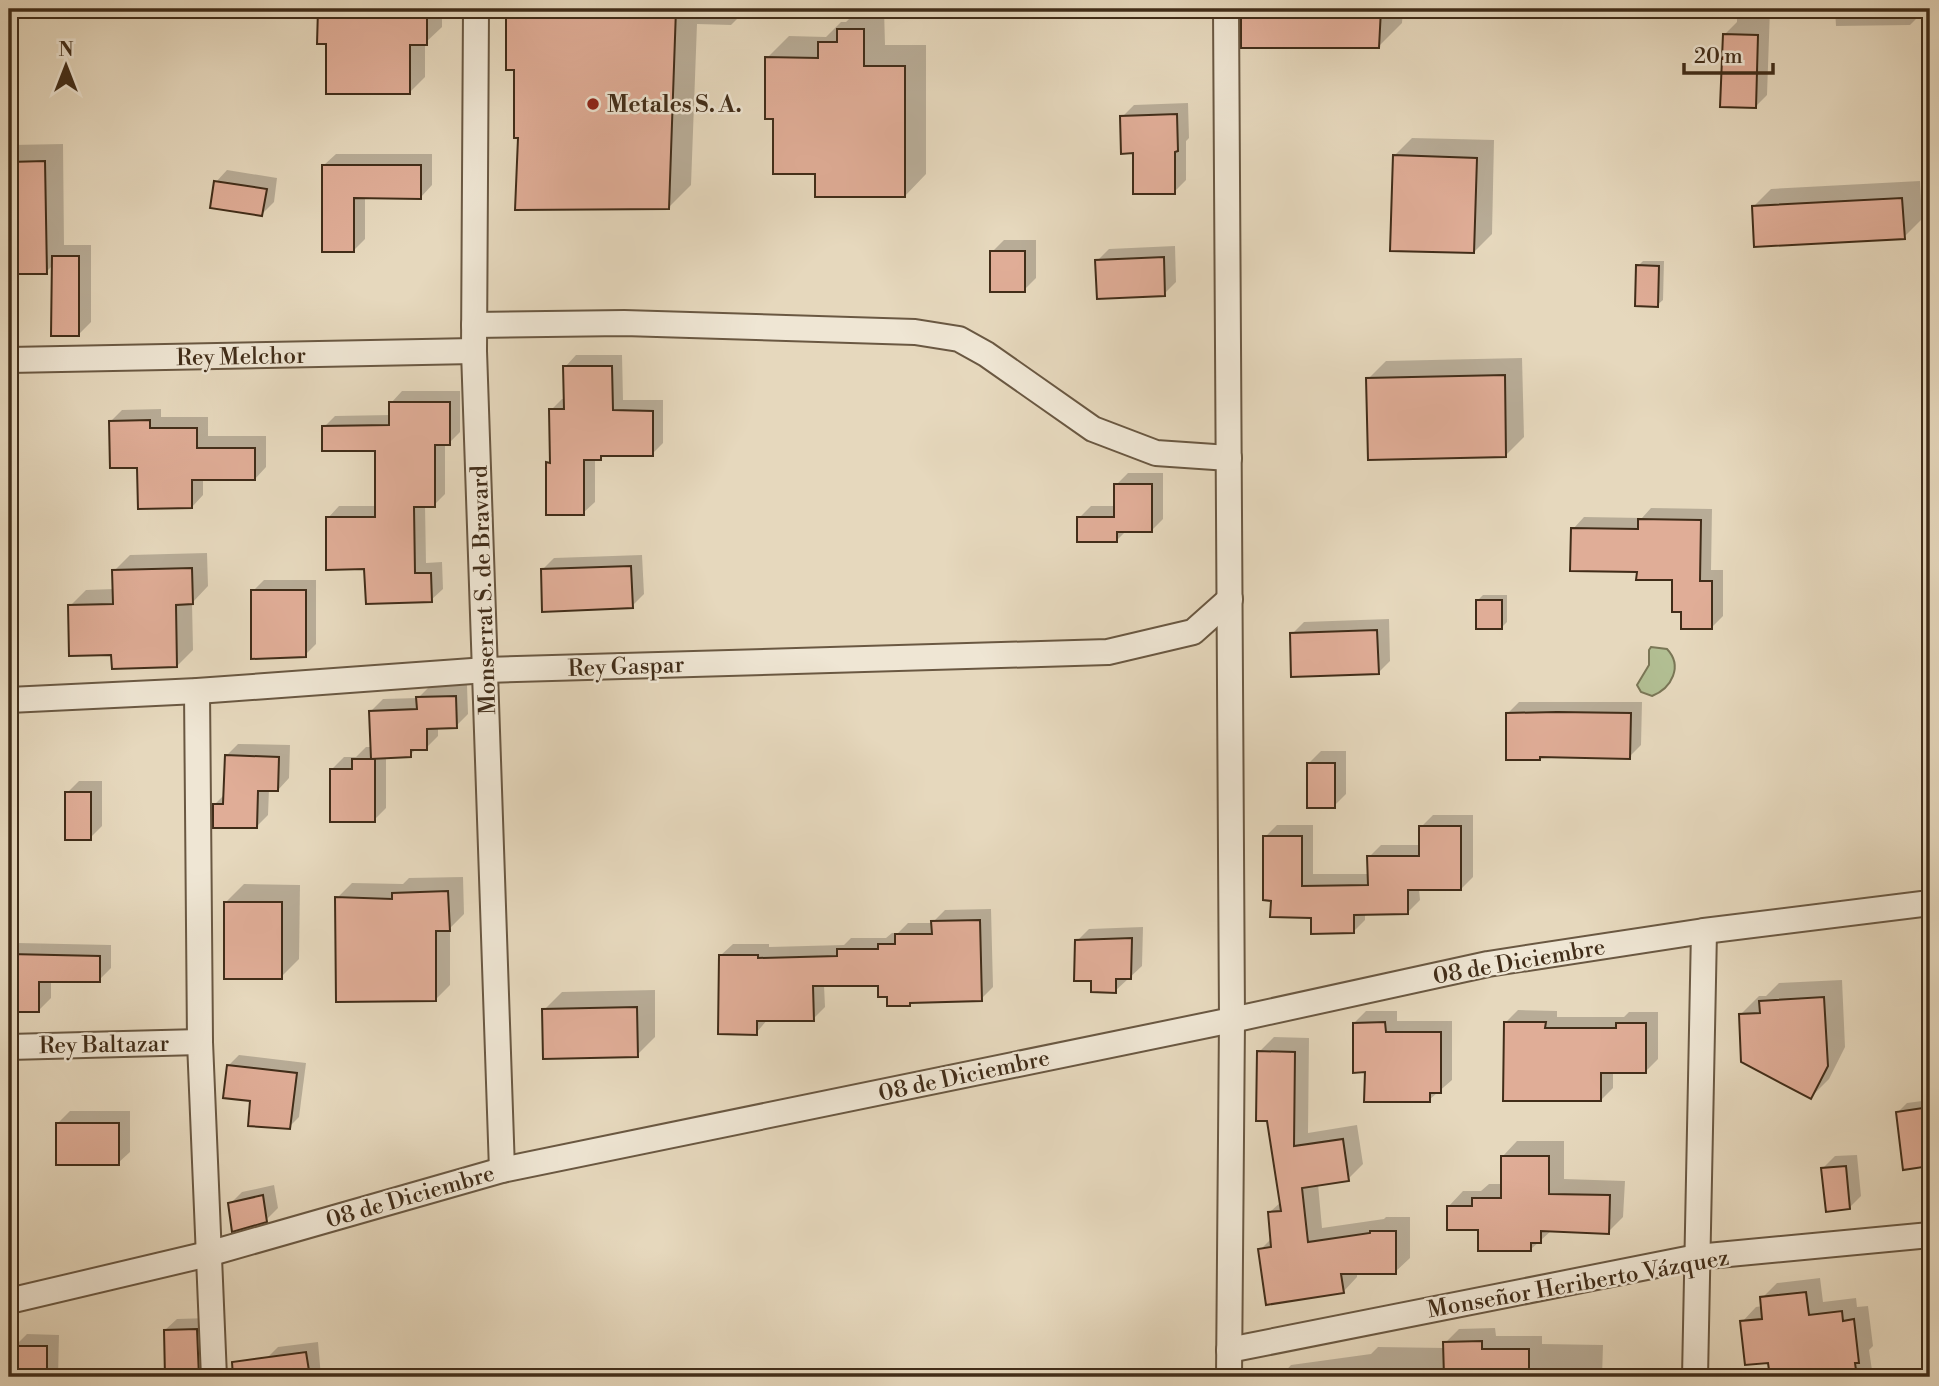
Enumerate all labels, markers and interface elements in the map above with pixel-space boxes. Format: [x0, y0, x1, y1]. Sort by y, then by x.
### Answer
north arrow [32, 32, 102, 102]
scale bar [1684, 32, 1773, 76]
text: N [58, 38, 74, 62]
text: 20 m [1694, 44, 1743, 70]
place label: Metales S. A. [607, 91, 742, 119]
marker: Metales S. A. [585, 96, 601, 112]
street label: Rey Melchor [176, 342, 306, 372]
street label: Monserrat S. de Bravard [466, 465, 502, 715]
street label: Rey Gaspar [567, 651, 685, 683]
street label: 08 de Diciembre [1431, 933, 1607, 991]
street label: Rey Baltazar [39, 1030, 170, 1060]
street label: 08 de Diciembre [876, 1044, 1052, 1108]
street label: 08 de Diciembre [323, 1159, 498, 1234]
street label: Monseñor Heriberto Vázquez [1425, 1244, 1731, 1324]

